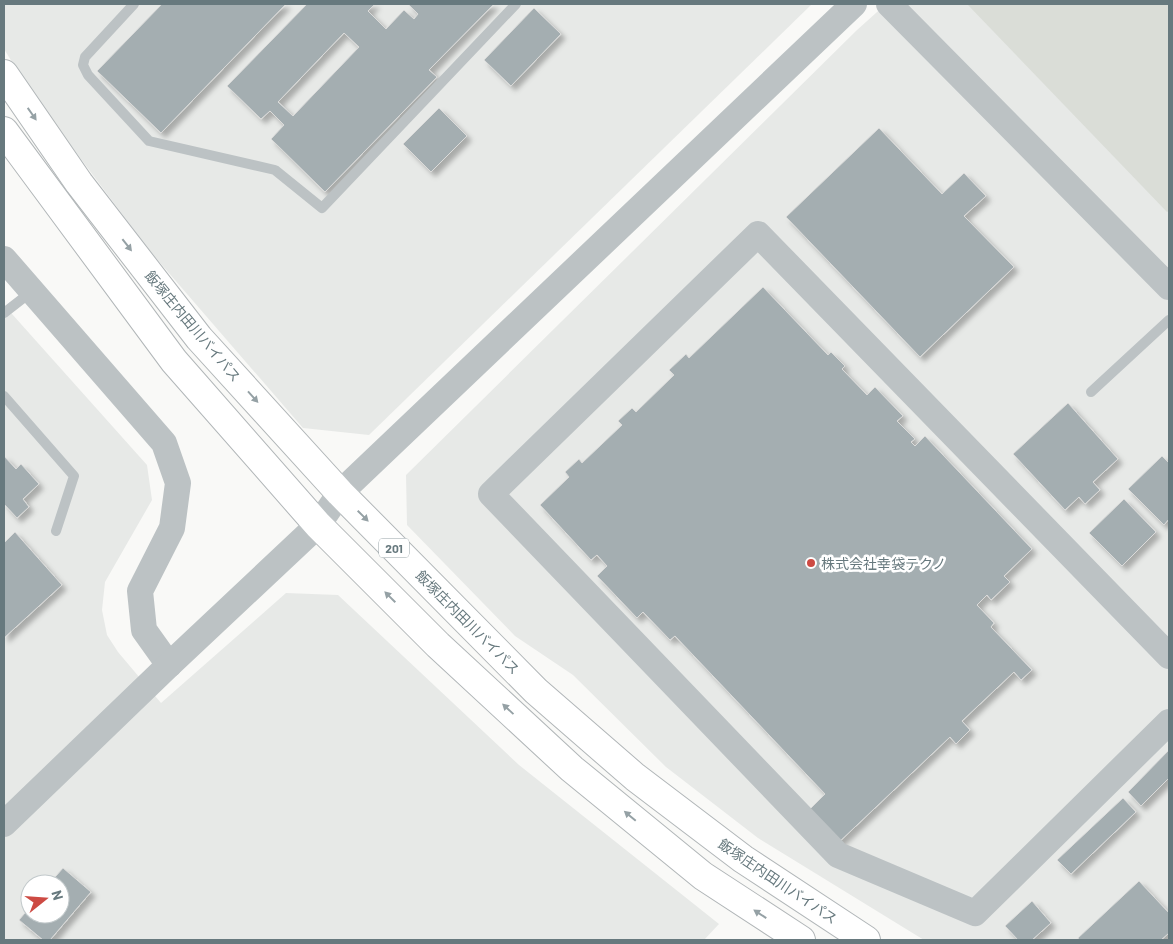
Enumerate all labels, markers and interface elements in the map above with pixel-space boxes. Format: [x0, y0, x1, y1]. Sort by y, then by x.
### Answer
one-way arrow [27, 107, 36, 121]
one-way arrow [122, 238, 133, 251]
street label: 飯塚庄内田川バイパス [142, 267, 244, 385]
one-way arrow [247, 391, 259, 403]
one-way arrow [357, 510, 369, 522]
road number: 201 [379, 538, 409, 558]
place label: 株式会社幸袋テクノ [821, 555, 946, 572]
marker: 株式会社幸袋テクノ [805, 557, 817, 569]
street label: 飯塚庄内田川バイパス [413, 567, 523, 677]
one-way arrow [385, 591, 397, 603]
one-way arrow [502, 703, 514, 715]
one-way arrow [624, 811, 637, 822]
street label: 飯塚庄内田川バイパス [715, 835, 841, 927]
north arrow [20, 874, 70, 924]
text: N [48, 888, 67, 902]
one-way arrow [753, 909, 766, 918]

